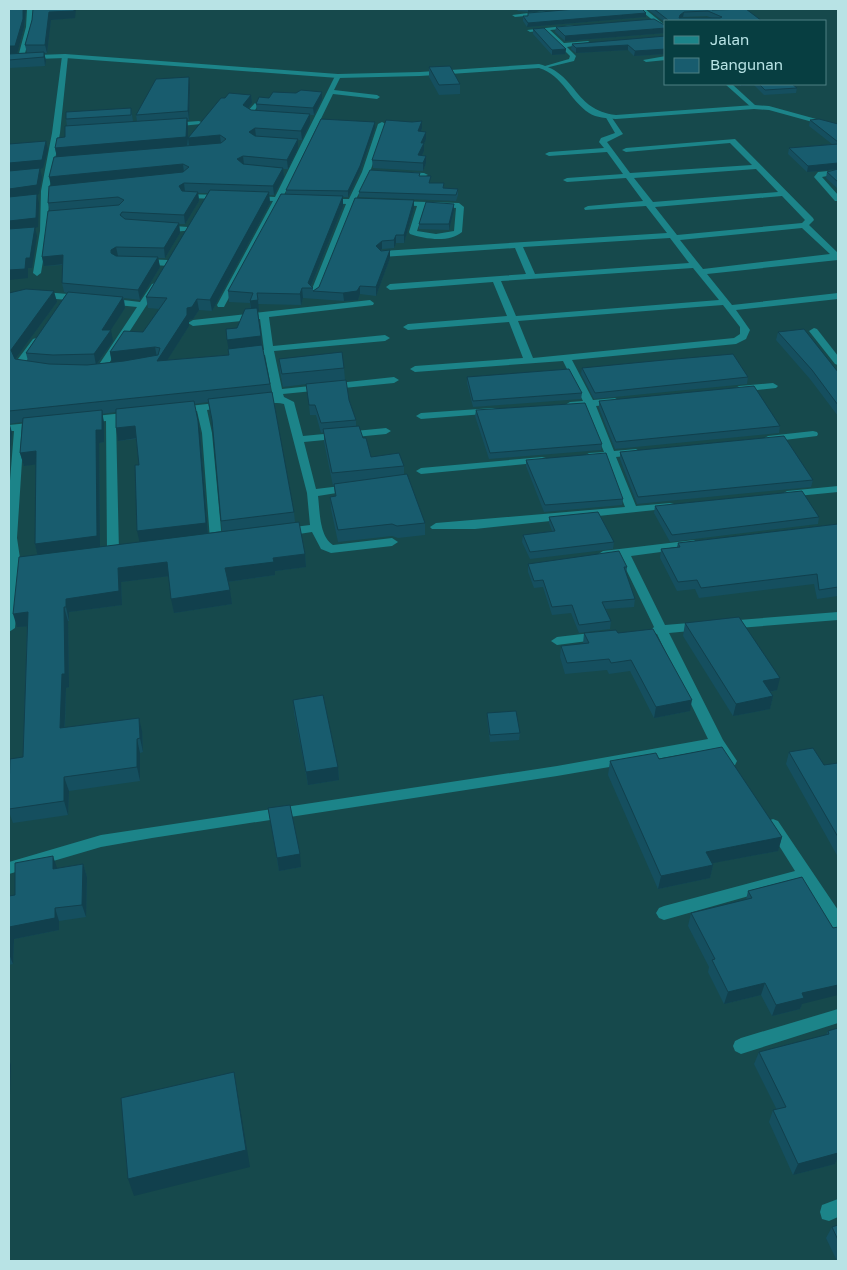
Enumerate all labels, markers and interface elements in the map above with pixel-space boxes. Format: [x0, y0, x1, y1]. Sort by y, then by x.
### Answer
legend [664, 20, 827, 85]
text: Jalan [710, 30, 749, 48]
text: Bangunan [710, 55, 783, 73]

